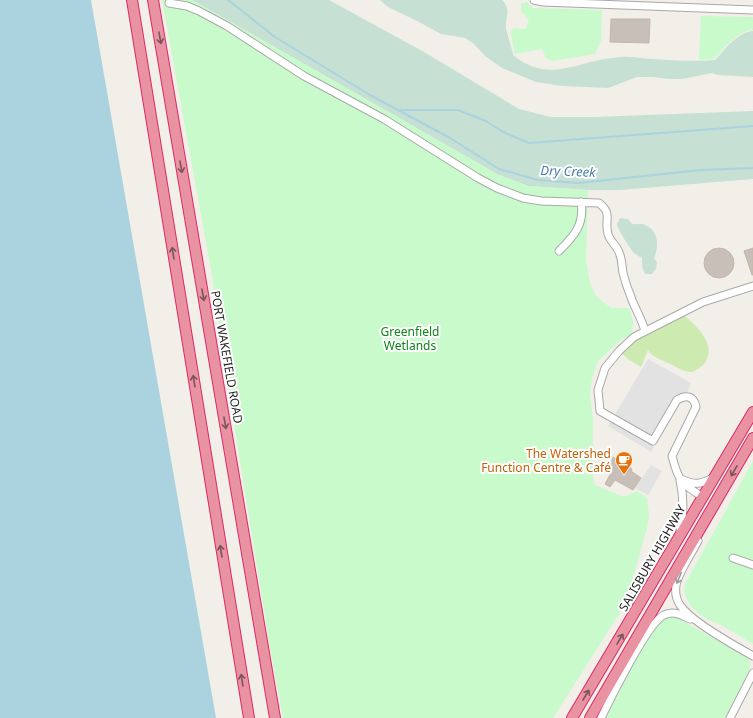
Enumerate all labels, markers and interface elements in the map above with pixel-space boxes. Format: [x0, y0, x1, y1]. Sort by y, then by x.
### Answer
one-way arrow [156, 32, 164, 45]
one-way arrow [178, 160, 186, 173]
water label: Dry Creek [540, 161, 596, 181]
one-way arrow [169, 247, 177, 260]
one-way arrow [199, 288, 207, 301]
street label: PORT WAKEFIELD ROAD [207, 289, 247, 425]
park label: Greenfield Wetlands [381, 323, 439, 354]
one-way arrow [189, 375, 197, 388]
one-way arrow [221, 416, 229, 429]
place label: The Watershed Function Centre & Café [481, 445, 611, 476]
cafe icon: The Watershed Function Centre & Café [614, 450, 634, 475]
one-way arrow [729, 465, 737, 477]
street label: SALISBURY HIGHWAY [615, 502, 690, 614]
one-way arrow [217, 545, 225, 558]
one-way arrow [675, 571, 683, 583]
one-way arrow [616, 633, 624, 645]
one-way arrow [238, 673, 246, 686]
one-way arrow [583, 689, 591, 701]

